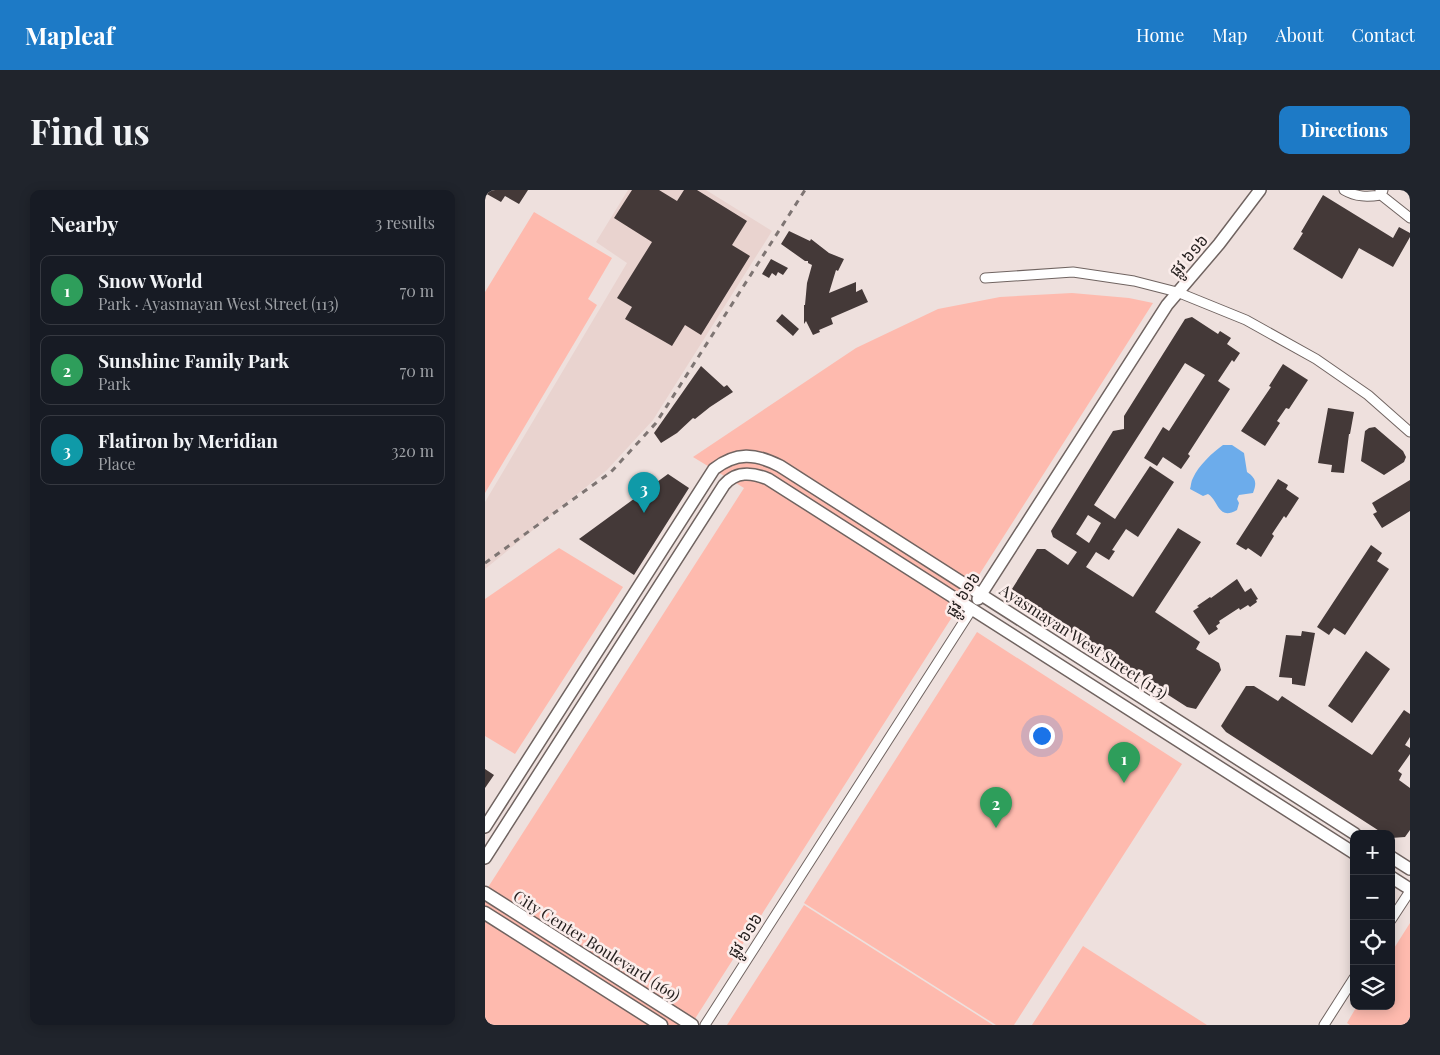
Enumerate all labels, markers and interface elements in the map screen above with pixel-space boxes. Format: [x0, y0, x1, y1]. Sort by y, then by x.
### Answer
text: Mapleaf [25, 19, 114, 51]
text: Home [1136, 23, 1184, 47]
text: Map [1212, 23, 1247, 47]
text: About [1275, 23, 1324, 47]
text: Contact [1352, 23, 1415, 47]
button: Directions [1279, 106, 1410, 154]
text: Find us [30, 107, 150, 154]
text: Nearby [50, 209, 119, 237]
text: 3 results [375, 212, 435, 233]
street label: ផ្លូវ ៦១៦ [1164, 229, 1216, 284]
text: Snow World [98, 267, 203, 293]
text: 1 [64, 280, 70, 301]
text: 70 m [400, 280, 434, 301]
text: Park · Ayasmayan West Street (113) [98, 293, 339, 314]
text: Sunshine Family Park [98, 347, 289, 373]
text: 2 [63, 360, 71, 381]
text: 70 m [400, 360, 434, 381]
text: Park [98, 373, 131, 394]
text: Flatiron by Meridian [98, 427, 278, 453]
text: 3 [63, 440, 71, 461]
text: 320 m [391, 440, 434, 461]
text: Place [98, 453, 136, 474]
pin: 3 [628, 472, 660, 513]
street label: ផ្លូវ ៦១៦ [940, 567, 988, 623]
street label: Ayasmayan West Street (113) [995, 578, 1172, 703]
your location [1029, 723, 1055, 749]
pin: 1 [1108, 742, 1140, 783]
pin: 2 [980, 787, 1012, 828]
map controls [1350, 830, 1395, 1010]
button: + [1350, 830, 1395, 875]
button: − [1350, 875, 1395, 920]
street label: City Center Boulevard (169) [510, 885, 684, 1005]
street label: ផ្លូវ ៦១៦ [722, 908, 770, 964]
button: locate [1350, 920, 1395, 965]
button: layers [1350, 965, 1395, 1010]

